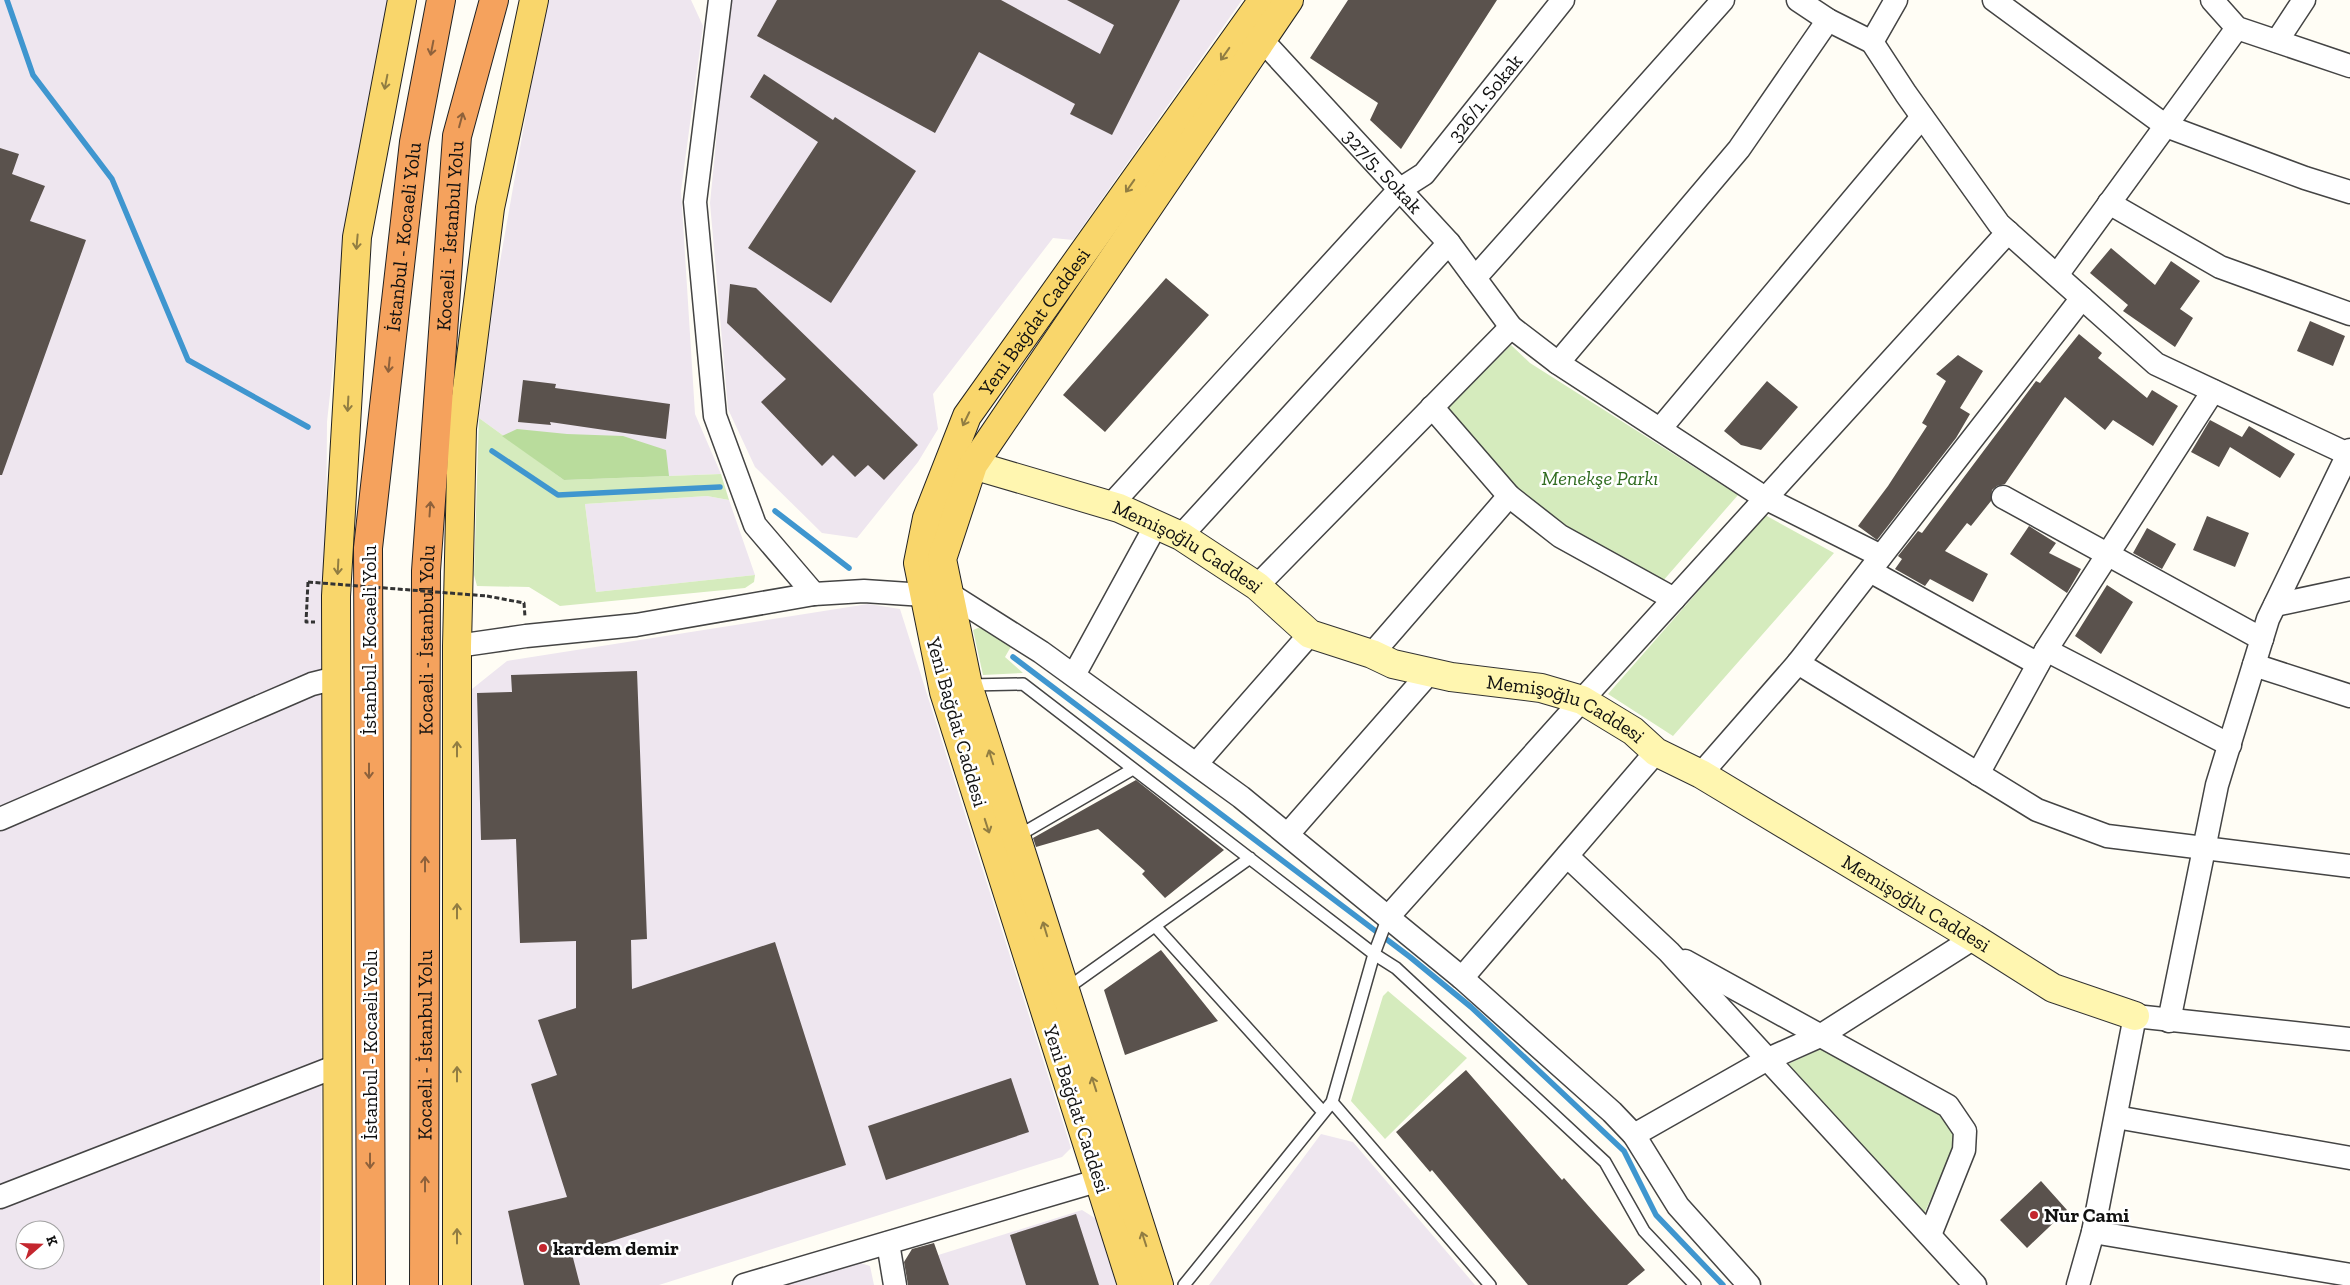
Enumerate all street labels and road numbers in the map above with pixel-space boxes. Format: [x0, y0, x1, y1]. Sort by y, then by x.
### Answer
street label: 326/1. Sokak [1443, 49, 1527, 146]
street label: 327/5. Sokak [1338, 124, 1428, 219]
street label: Kocaeli - İstanbul Yolu [431, 140, 469, 332]
street label: İstanbul - Kocaeli Yolu [381, 141, 426, 333]
street label: Yeni Bağdat Caddesi [973, 243, 1095, 401]
street label: Memişoğlu Caddesi [1109, 495, 1269, 598]
street label: Kocaeli - İstanbul Yolu [414, 544, 440, 735]
street label: İstanbul - Kocaeli Yolu [357, 545, 381, 735]
street label: Yeni Bağdat Caddesi [921, 633, 993, 810]
street label: Memişoğlu Caddesi [1485, 669, 1650, 748]
street label: Memişoğlu Caddesi [1838, 850, 1995, 958]
street label: İstanbul - Kocaeli Yolu [358, 950, 382, 1140]
street label: Kocaeli - İstanbul Yolu [412, 950, 437, 1140]
street label: Yeni Bağdat Caddesi [1038, 1021, 1116, 1196]

